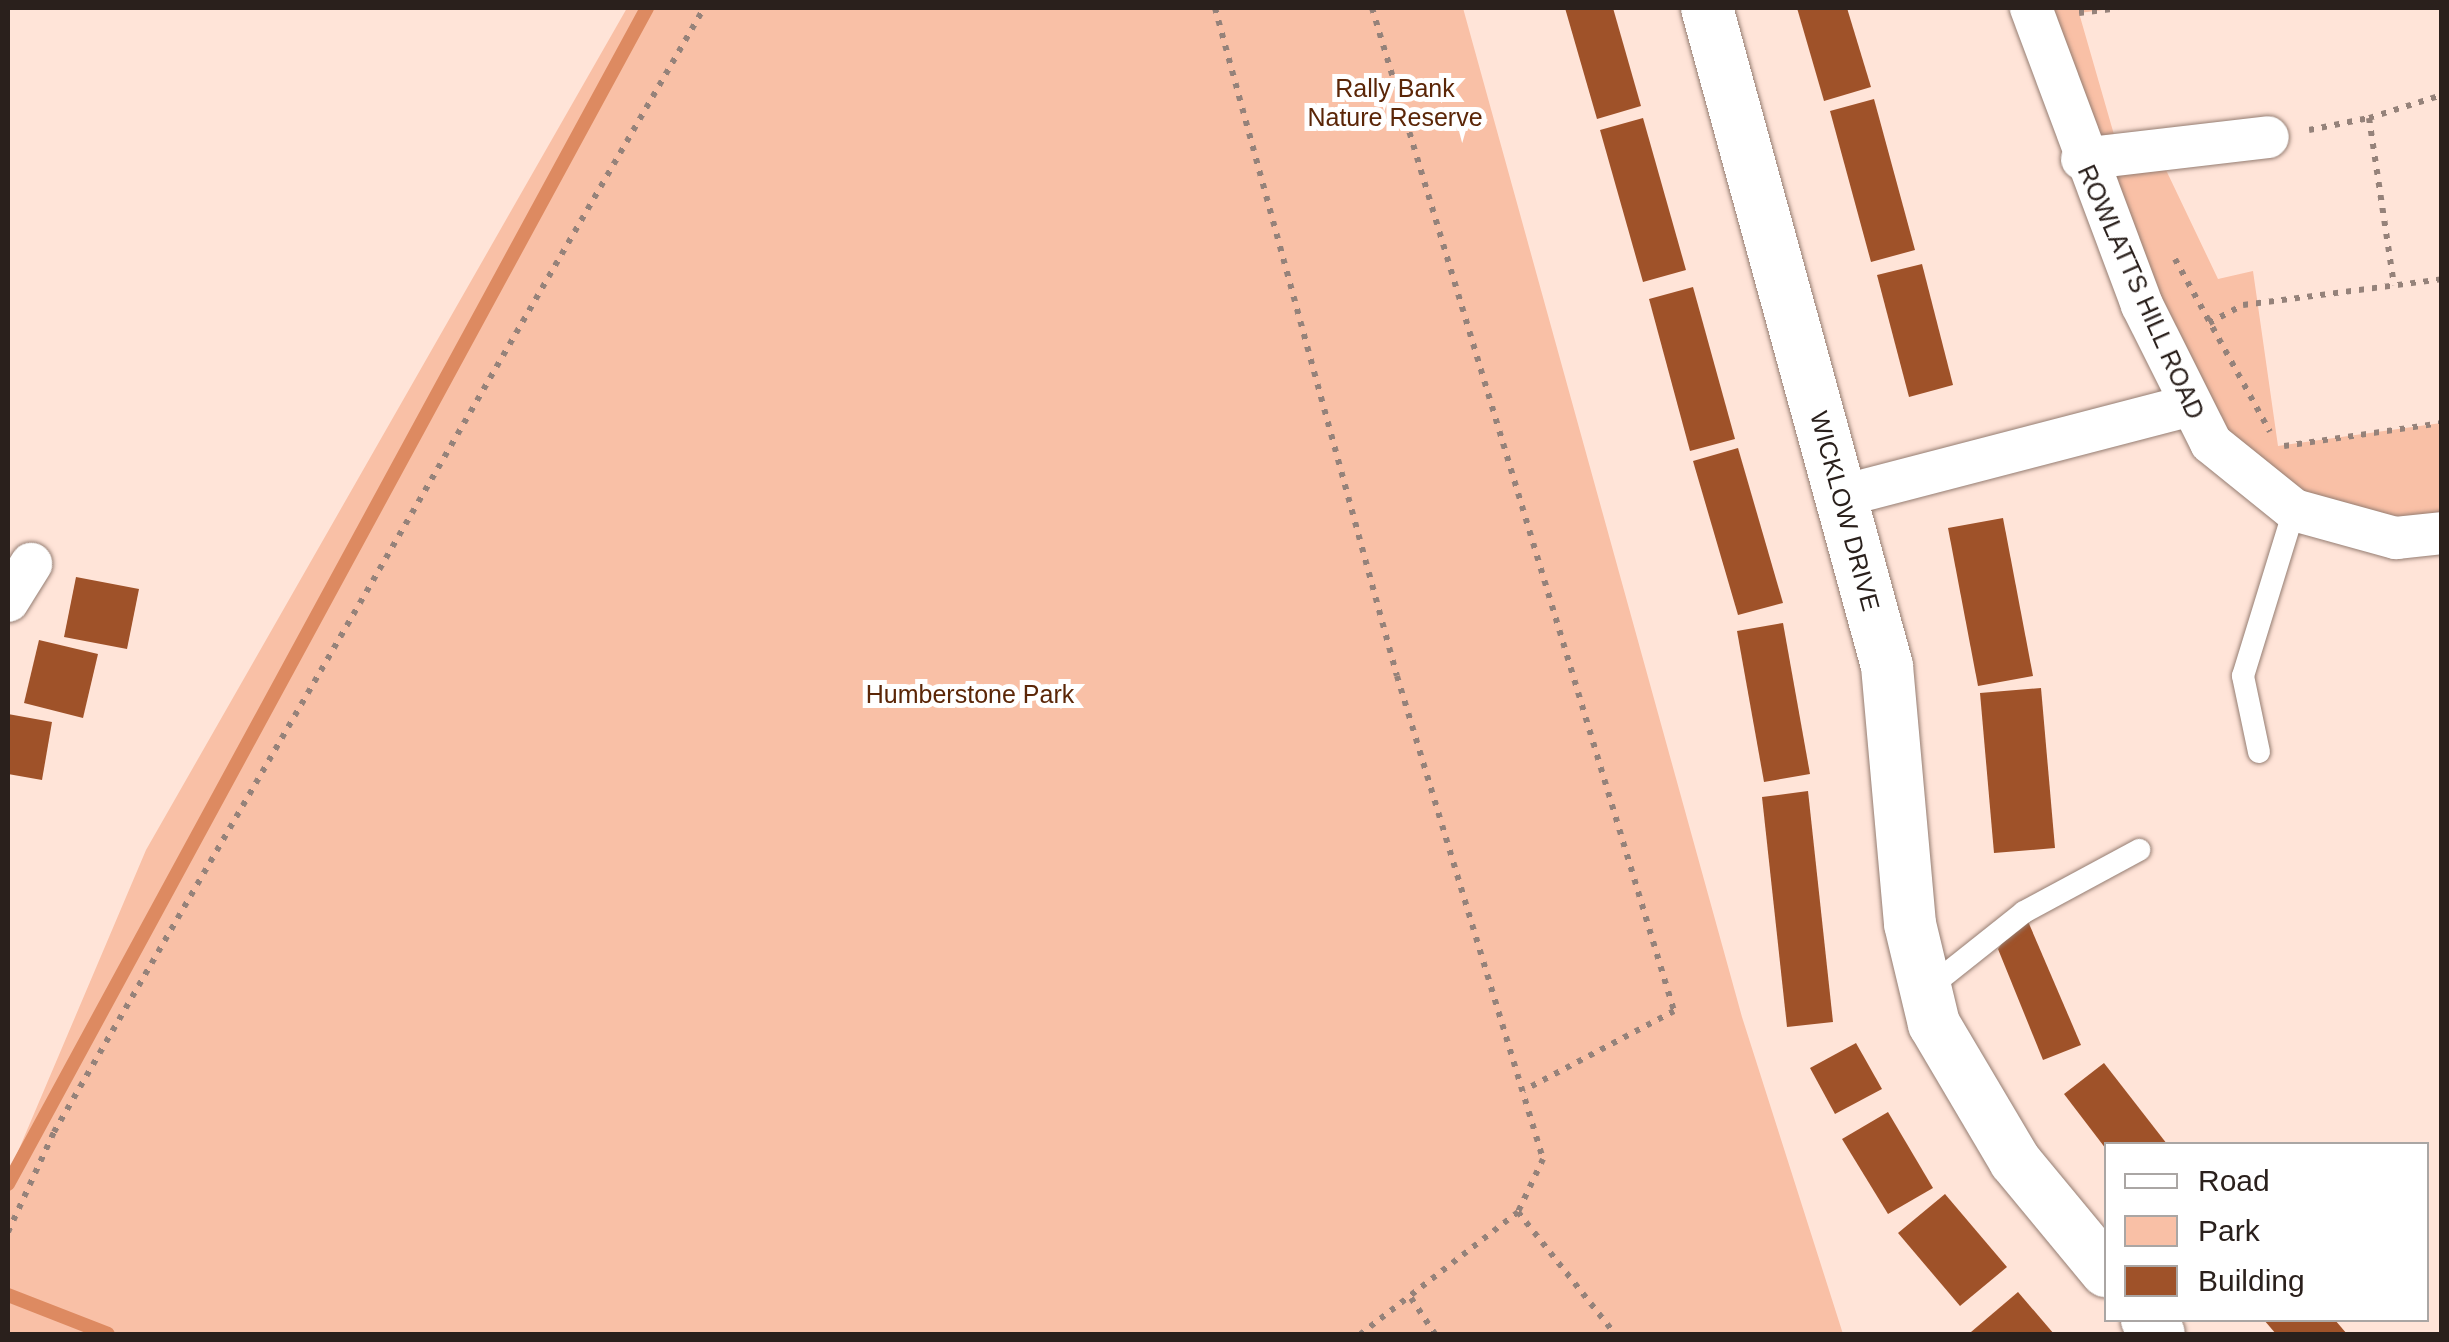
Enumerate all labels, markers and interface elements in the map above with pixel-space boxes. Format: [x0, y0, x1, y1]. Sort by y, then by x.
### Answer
park label: Rally Bank Nature Reserve [1307, 74, 1483, 133]
street label: ROWLATTS HILL ROAD [2071, 160, 2211, 424]
street label: WICKLOW DRIVE [1804, 408, 1886, 614]
park label: Humberstone Park [866, 679, 1074, 709]
legend [2104, 1142, 2429, 1322]
text: Road [2198, 1164, 2270, 1197]
text: Park [2198, 1214, 2260, 1247]
text: Building [2198, 1264, 2305, 1297]

